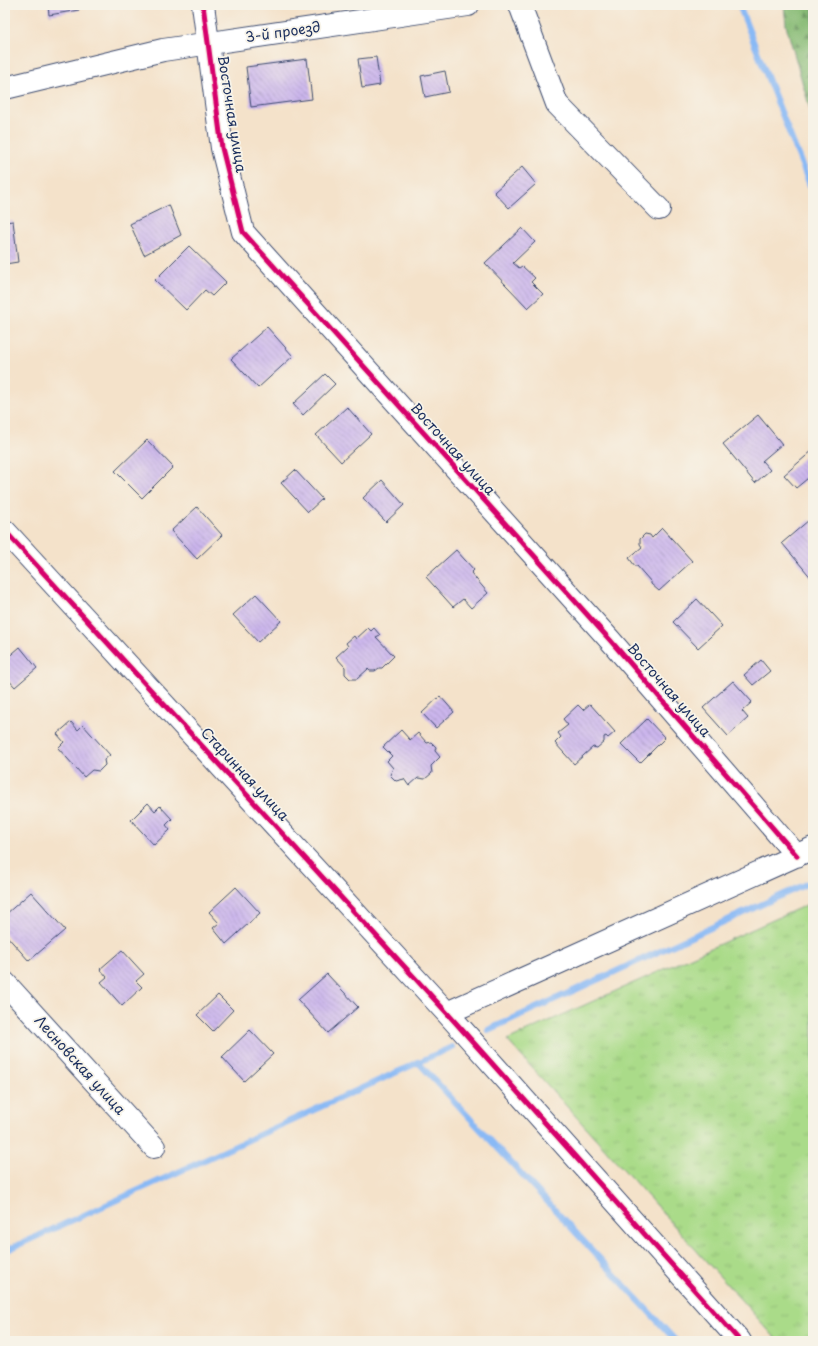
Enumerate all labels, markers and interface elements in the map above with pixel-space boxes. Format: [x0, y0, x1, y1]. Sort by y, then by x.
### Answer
street label: 3-й проезд [244, 16, 322, 47]
street label: Восточная улица [213, 54, 252, 174]
street label: Восточная улица [406, 398, 501, 500]
street label: Восточная улица [623, 638, 716, 741]
street label: Старинная улица [196, 722, 294, 825]
street label: Лесновская улица [30, 1010, 131, 1119]

